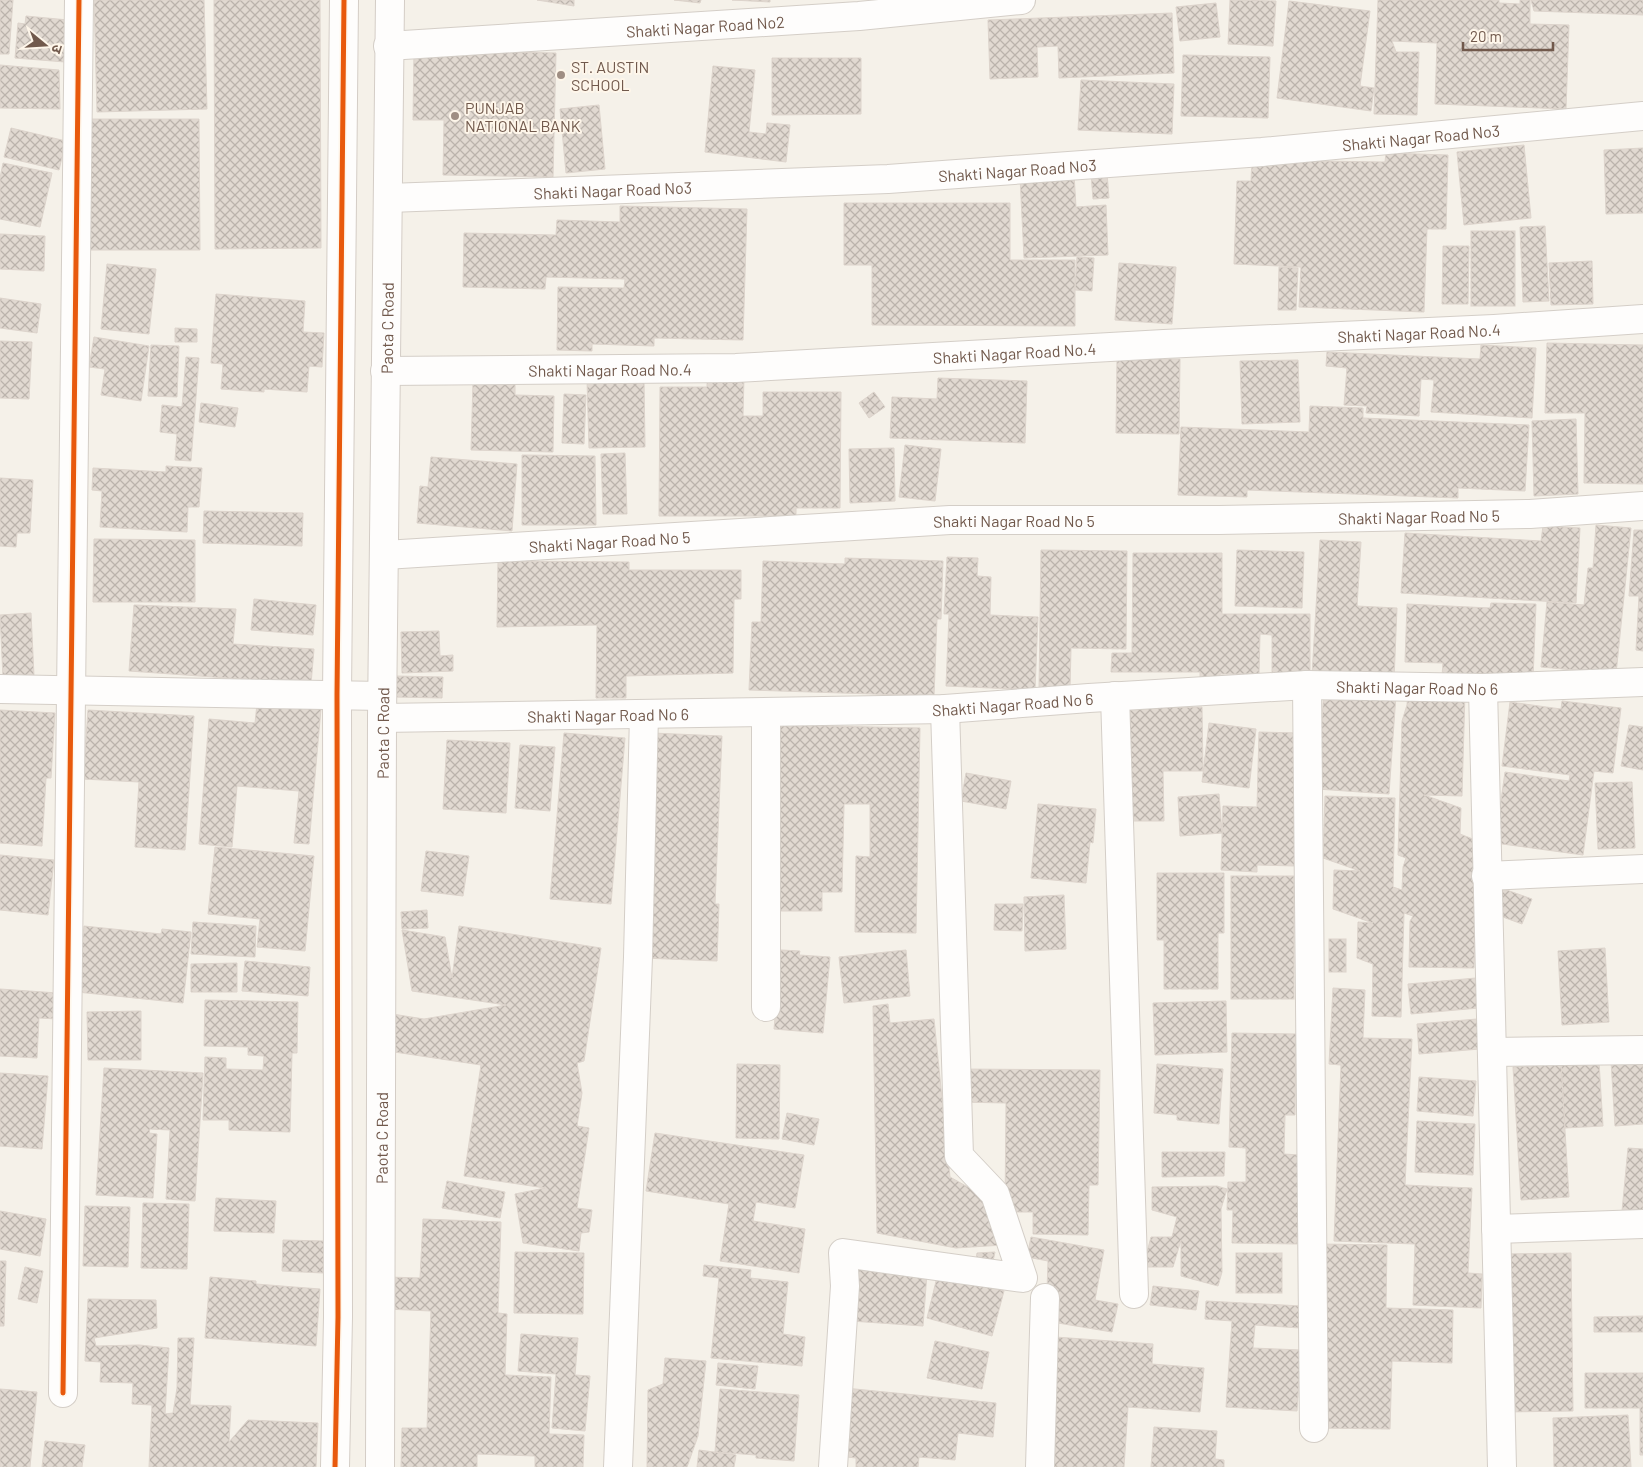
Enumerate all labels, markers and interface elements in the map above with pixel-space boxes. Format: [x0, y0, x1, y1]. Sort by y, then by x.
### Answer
street label: Shakti Nagar Road No2 [625, 11, 785, 40]
north arrow [20, 20, 70, 70]
scale bar [1463, 20, 1553, 52]
text: 20 m [1470, 27, 1502, 45]
text: उ [48, 43, 67, 56]
place label: ST. AUSTIN SCHOOL [571, 57, 649, 94]
marker: ST. AUSTIN SCHOOL [555, 69, 567, 81]
place label: PUNJAB NATIONAL BANK [465, 98, 581, 135]
marker: PUNJAB NATIONAL BANK [449, 110, 461, 122]
street label: Shakti Nagar Road No3 [1341, 120, 1501, 154]
street label: Shakti Nagar Road No3 [938, 154, 1097, 185]
street label: Shakti Nagar Road No3 [533, 177, 692, 202]
street label: Paota C Road [376, 282, 396, 374]
street label: Shakti Nagar Road No.4 [1337, 319, 1501, 346]
street label: Shakti Nagar Road No.4 [932, 338, 1097, 366]
street label: Shakti Nagar Road No.4 [528, 359, 692, 379]
street label: Shakti Nagar Road No 5 [1338, 505, 1500, 527]
street label: Shakti Nagar Road No 5 [932, 510, 1095, 531]
street label: Shakti Nagar Road No 5 [528, 527, 691, 556]
street label: Shakti Nagar Road No 6 [1336, 676, 1498, 698]
street label: Paota C Road [372, 687, 392, 779]
street label: Shakti Nagar Road No 6 [932, 688, 1094, 719]
street label: Shakti Nagar Road No 6 [527, 704, 689, 725]
street label: Paota C Road [371, 1092, 391, 1184]

